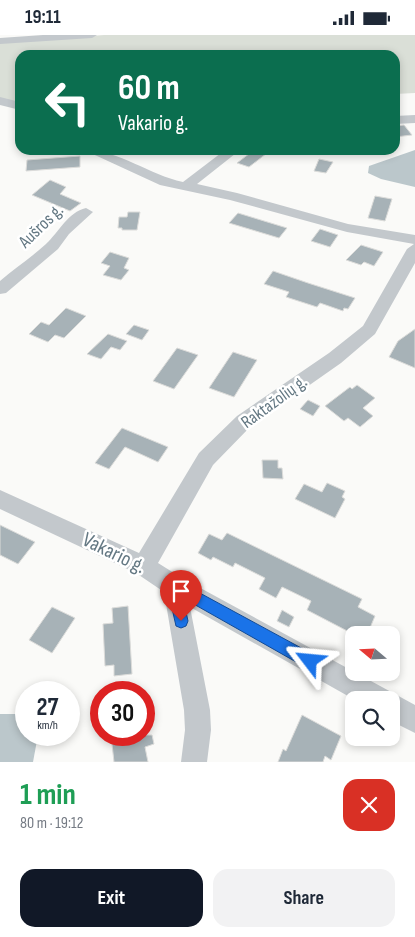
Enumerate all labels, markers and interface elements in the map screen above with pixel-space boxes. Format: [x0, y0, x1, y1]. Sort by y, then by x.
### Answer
text: 19:11 [25, 6, 61, 29]
text: 60 m [118, 67, 180, 110]
icon: left [35, 70, 100, 135]
text: Vakario g. [118, 110, 189, 137]
street label: Aušros g. [14, 200, 68, 253]
street label: Raktažolių g. [237, 371, 311, 433]
street label: Vakario g. [78, 527, 150, 579]
pin [160, 570, 202, 621]
icon: arrive [167, 577, 195, 605]
north arrow [345, 626, 400, 681]
map controls [345, 626, 400, 746]
position arrow [283, 634, 335, 686]
speed limit sign: 30 [90, 681, 155, 746]
button: search [345, 691, 400, 746]
text: 27 [37, 692, 58, 723]
text: km/h [37, 718, 58, 733]
text: 1 min [20, 777, 76, 813]
button: close [343, 779, 395, 831]
text: 80 m · 19:12 [20, 814, 83, 833]
button: Exit [20, 869, 203, 927]
button: Share [213, 869, 395, 927]

